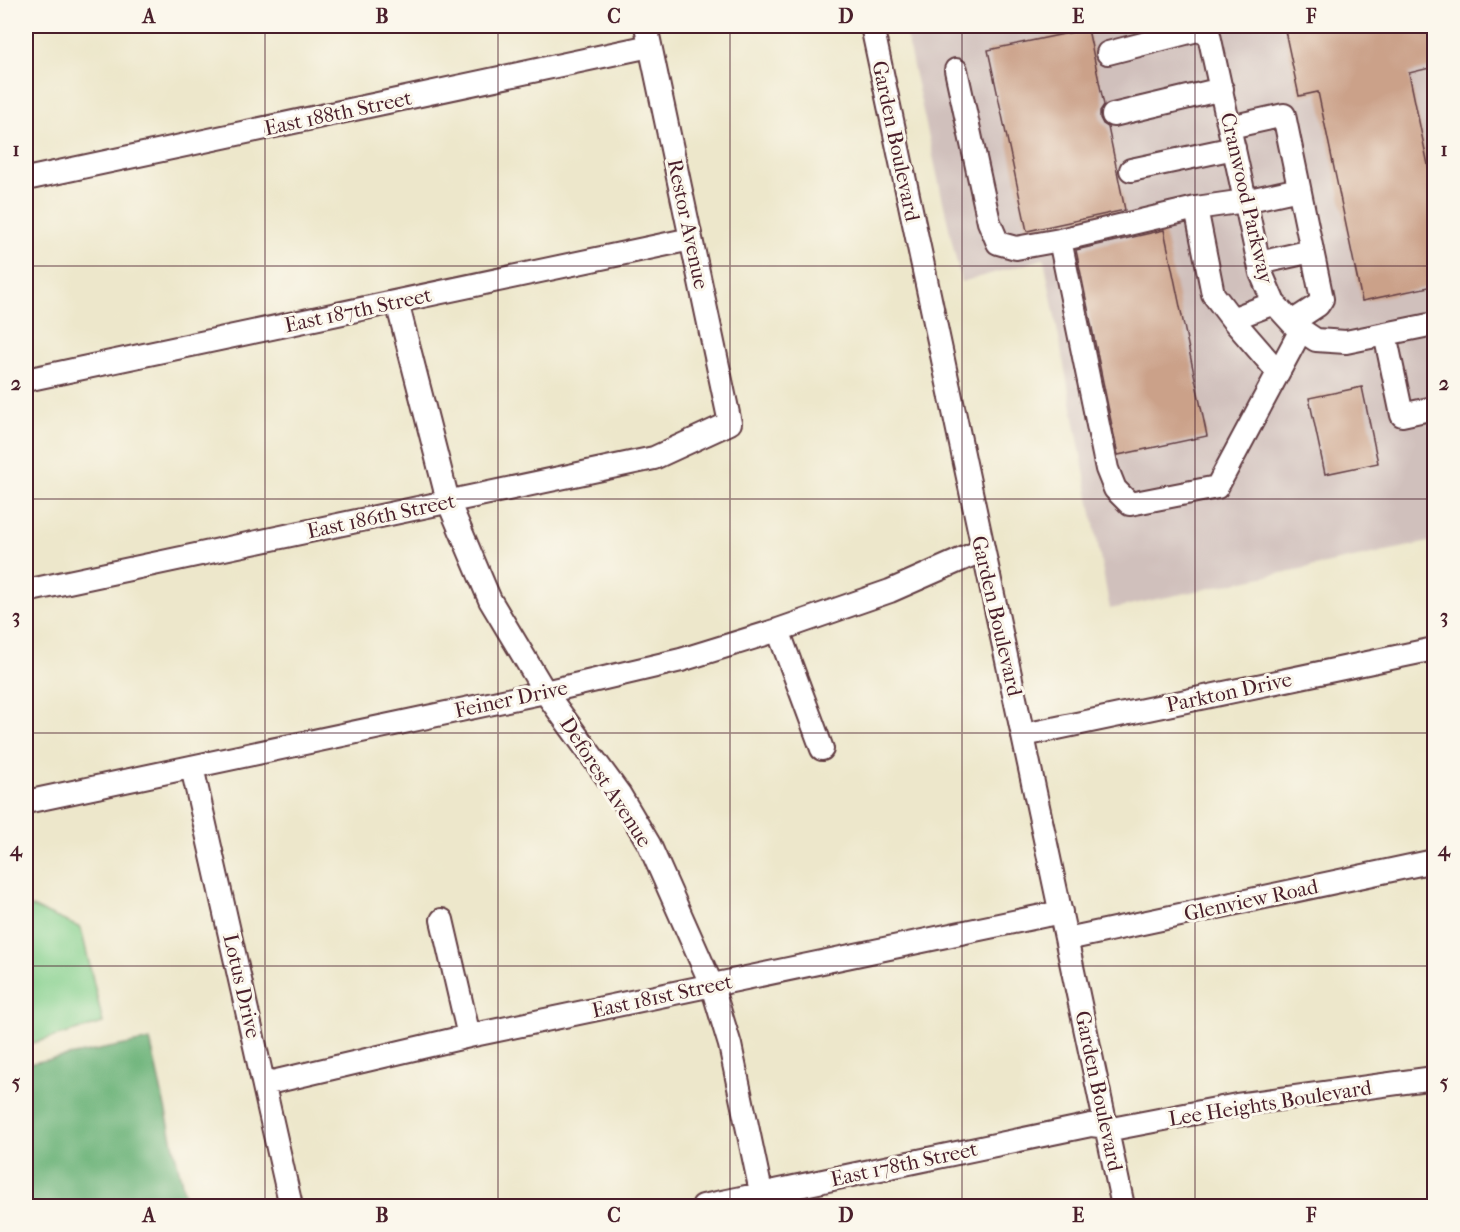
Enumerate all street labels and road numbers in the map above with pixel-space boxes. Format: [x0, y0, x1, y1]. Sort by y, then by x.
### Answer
street label: Garden Boulevard [867, 58, 925, 224]
street label: East 188th Street [262, 86, 414, 140]
street label: Cranwood Parkway [1216, 110, 1279, 287]
street label: Restor Avenue [663, 157, 713, 291]
street label: East 187th Street [282, 283, 434, 337]
street label: East 186th Street [305, 488, 458, 543]
street label: Garden Boulevard [967, 534, 1027, 699]
street label: Parkton Drive [1164, 667, 1294, 717]
street label: Feiner Drive [452, 675, 570, 723]
street label: Deforest Avenue [555, 712, 657, 852]
street label: Glenview Road [1182, 874, 1321, 926]
street label: Lotus Drive [218, 932, 266, 1040]
street label: East 181st Street [590, 969, 735, 1023]
street label: Garden Boulevard [1070, 1008, 1128, 1174]
street label: Lee Heights Boulevard [1167, 1075, 1374, 1131]
street label: East 178th Street [828, 1137, 980, 1191]

